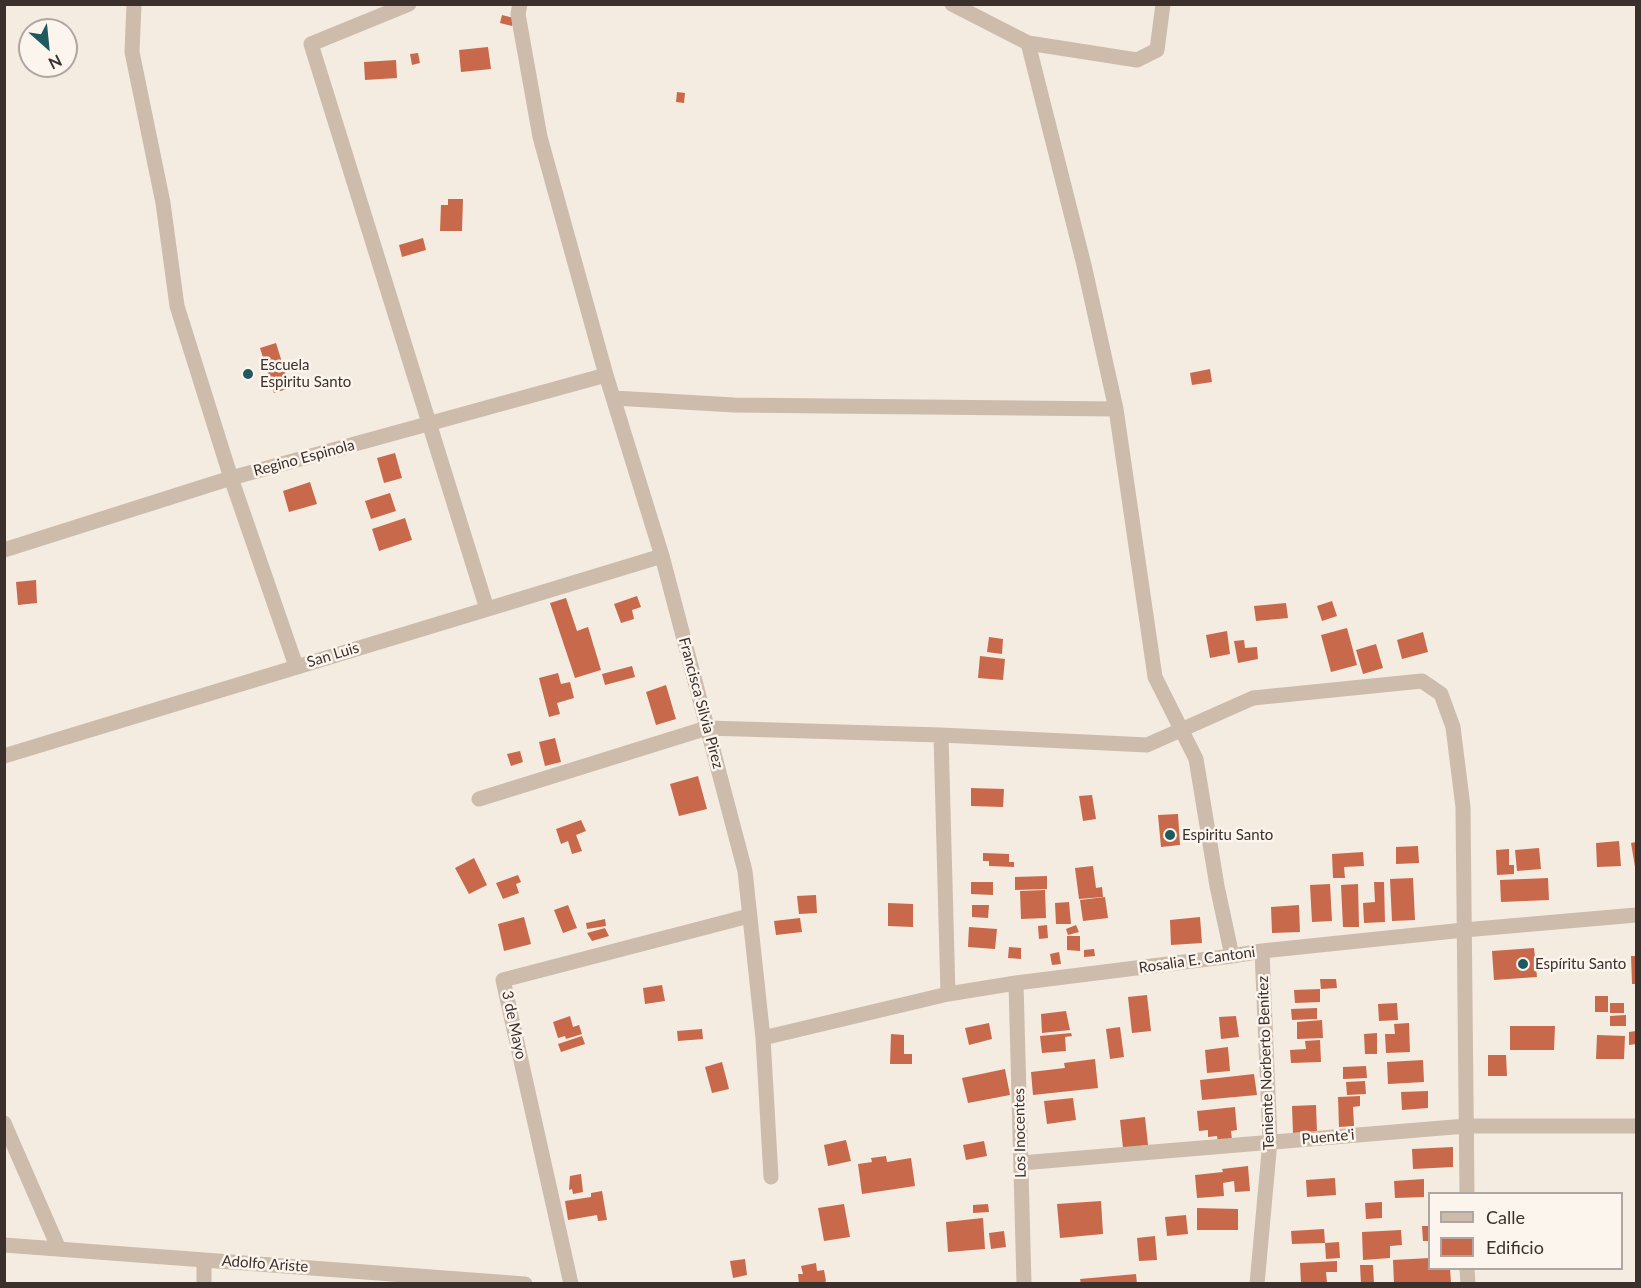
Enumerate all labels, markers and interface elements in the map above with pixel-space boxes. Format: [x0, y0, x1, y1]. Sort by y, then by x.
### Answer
north arrow [18, 18, 78, 78]
text: N [46, 51, 65, 74]
place label: Escuela Espiritu Santo [260, 356, 351, 391]
marker: Escuela Espiritu Santo [241, 367, 255, 381]
street label: Regino Espinola [252, 436, 356, 480]
street label: Francisca Silvia Pirez [675, 635, 727, 771]
street label: San Luis [305, 639, 361, 671]
place label: Espiritu Santo [1182, 826, 1273, 844]
marker: Espiritu Santo [1163, 828, 1177, 842]
street label: Rosalia E. Cantoni [1138, 943, 1256, 977]
place label: Espíritu Santo [1535, 955, 1626, 973]
marker: Espíritu Santo [1516, 957, 1530, 971]
street label: Teniente Norberto Benítez [1254, 976, 1278, 1150]
street label: 3 de Mayo [498, 989, 530, 1061]
street label: Los Inocentes [1010, 1088, 1030, 1178]
street label: Puente'i [1301, 1126, 1355, 1148]
legend [1428, 1192, 1623, 1270]
text: Calle [1486, 1206, 1525, 1228]
text: Edificio [1486, 1236, 1544, 1258]
street label: Adolfo Ariste [221, 1252, 309, 1276]

